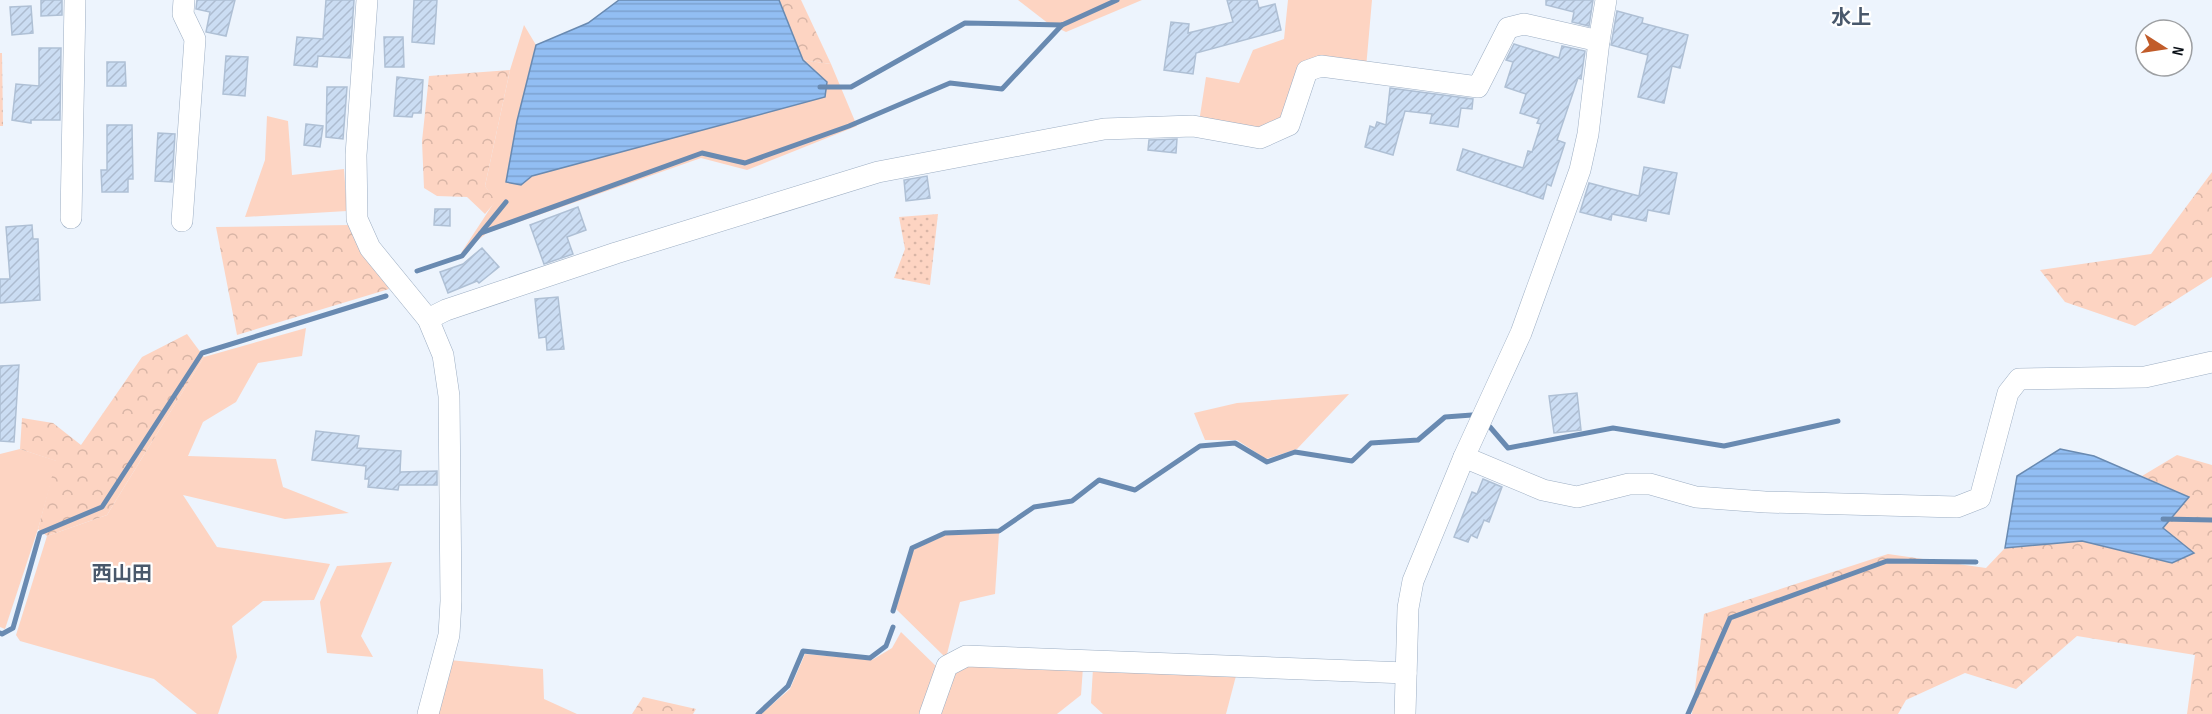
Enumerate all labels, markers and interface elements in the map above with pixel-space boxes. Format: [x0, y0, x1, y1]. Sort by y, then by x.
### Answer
district label: 水上 [1831, 6, 1871, 30]
north arrow [2134, 18, 2194, 78]
text: N [2167, 45, 2187, 57]
district label: 西山田 [92, 562, 152, 586]

